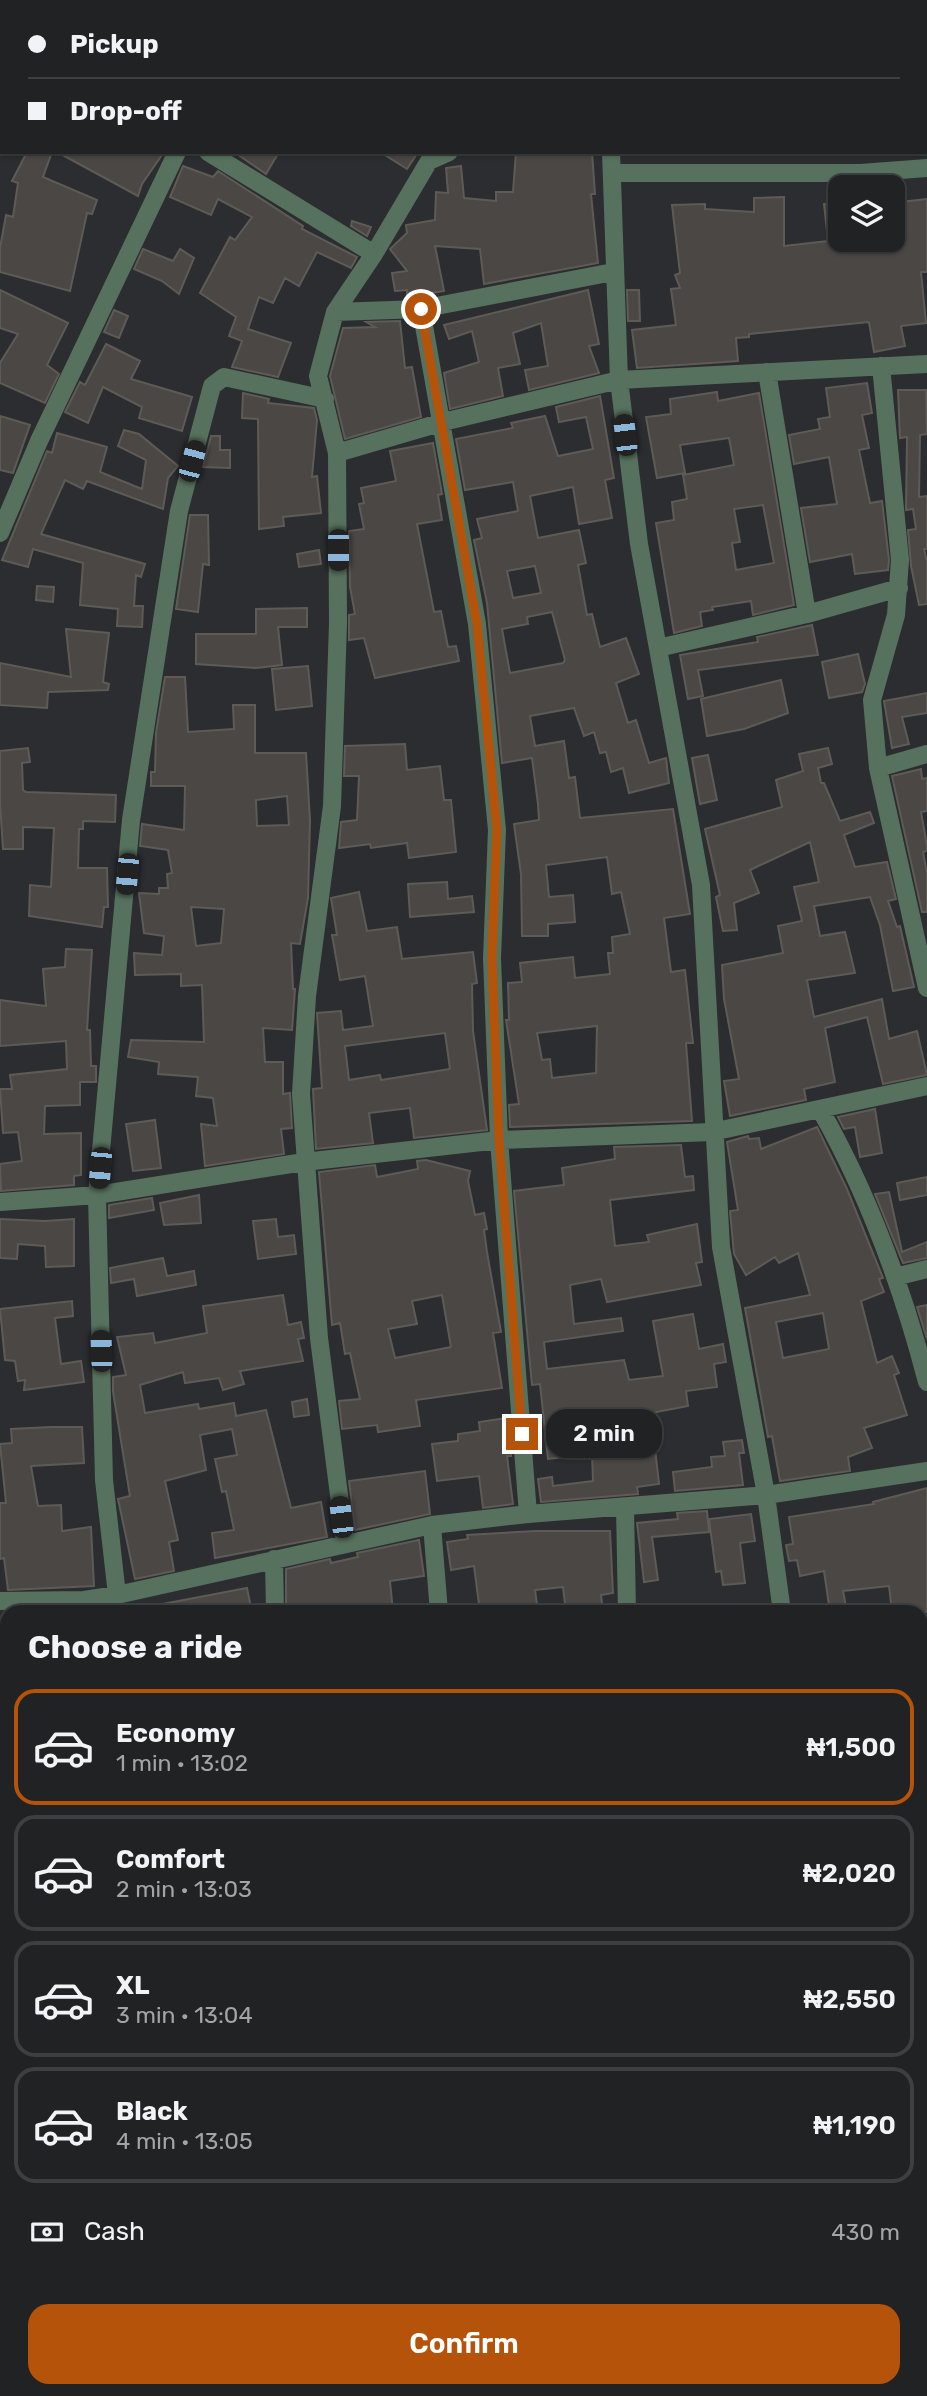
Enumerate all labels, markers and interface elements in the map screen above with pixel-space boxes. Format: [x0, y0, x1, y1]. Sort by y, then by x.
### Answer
text: Pickup [70, 29, 159, 60]
text: Drop-off [70, 96, 182, 127]
map controls [828, 175, 905, 252]
button: layers [828, 175, 905, 252]
route start [405, 293, 437, 325]
car [613, 413, 638, 457]
car [177, 438, 208, 484]
car [328, 529, 349, 571]
car [115, 852, 140, 896]
car [88, 1146, 113, 1190]
car [90, 1330, 113, 1372]
callout: 2 min [546, 1410, 662, 1458]
route end [506, 1418, 538, 1450]
text: 2 min [573, 1419, 635, 1447]
car [329, 1495, 354, 1539]
text: Choose a ride [28, 1628, 242, 1666]
icon: car [32, 1716, 95, 1779]
text: Economy [116, 1718, 235, 1749]
text: ₦1,500 [807, 1732, 896, 1763]
text: 1 min · 13:02 [116, 1749, 248, 1777]
icon: car [32, 1842, 95, 1905]
text: Comfort [116, 1844, 225, 1875]
text: ₦2,020 [803, 1858, 896, 1889]
text: 2 min · 13:03 [116, 1875, 252, 1903]
icon: car [32, 1968, 95, 2031]
text: XL [116, 1970, 149, 2001]
text: ₦2,550 [803, 1984, 896, 2015]
text: 3 min · 13:04 [116, 2001, 253, 2029]
icon: car [32, 2094, 95, 2157]
text: Black [116, 2096, 188, 2127]
text: ₦1,190 [813, 2110, 896, 2141]
text: 4 min · 13:05 [116, 2127, 253, 2155]
icon: cash [28, 2213, 66, 2251]
text: Cash [84, 2216, 145, 2247]
text: 430 m [831, 2218, 900, 2246]
button: Confirm [28, 2304, 900, 2384]

